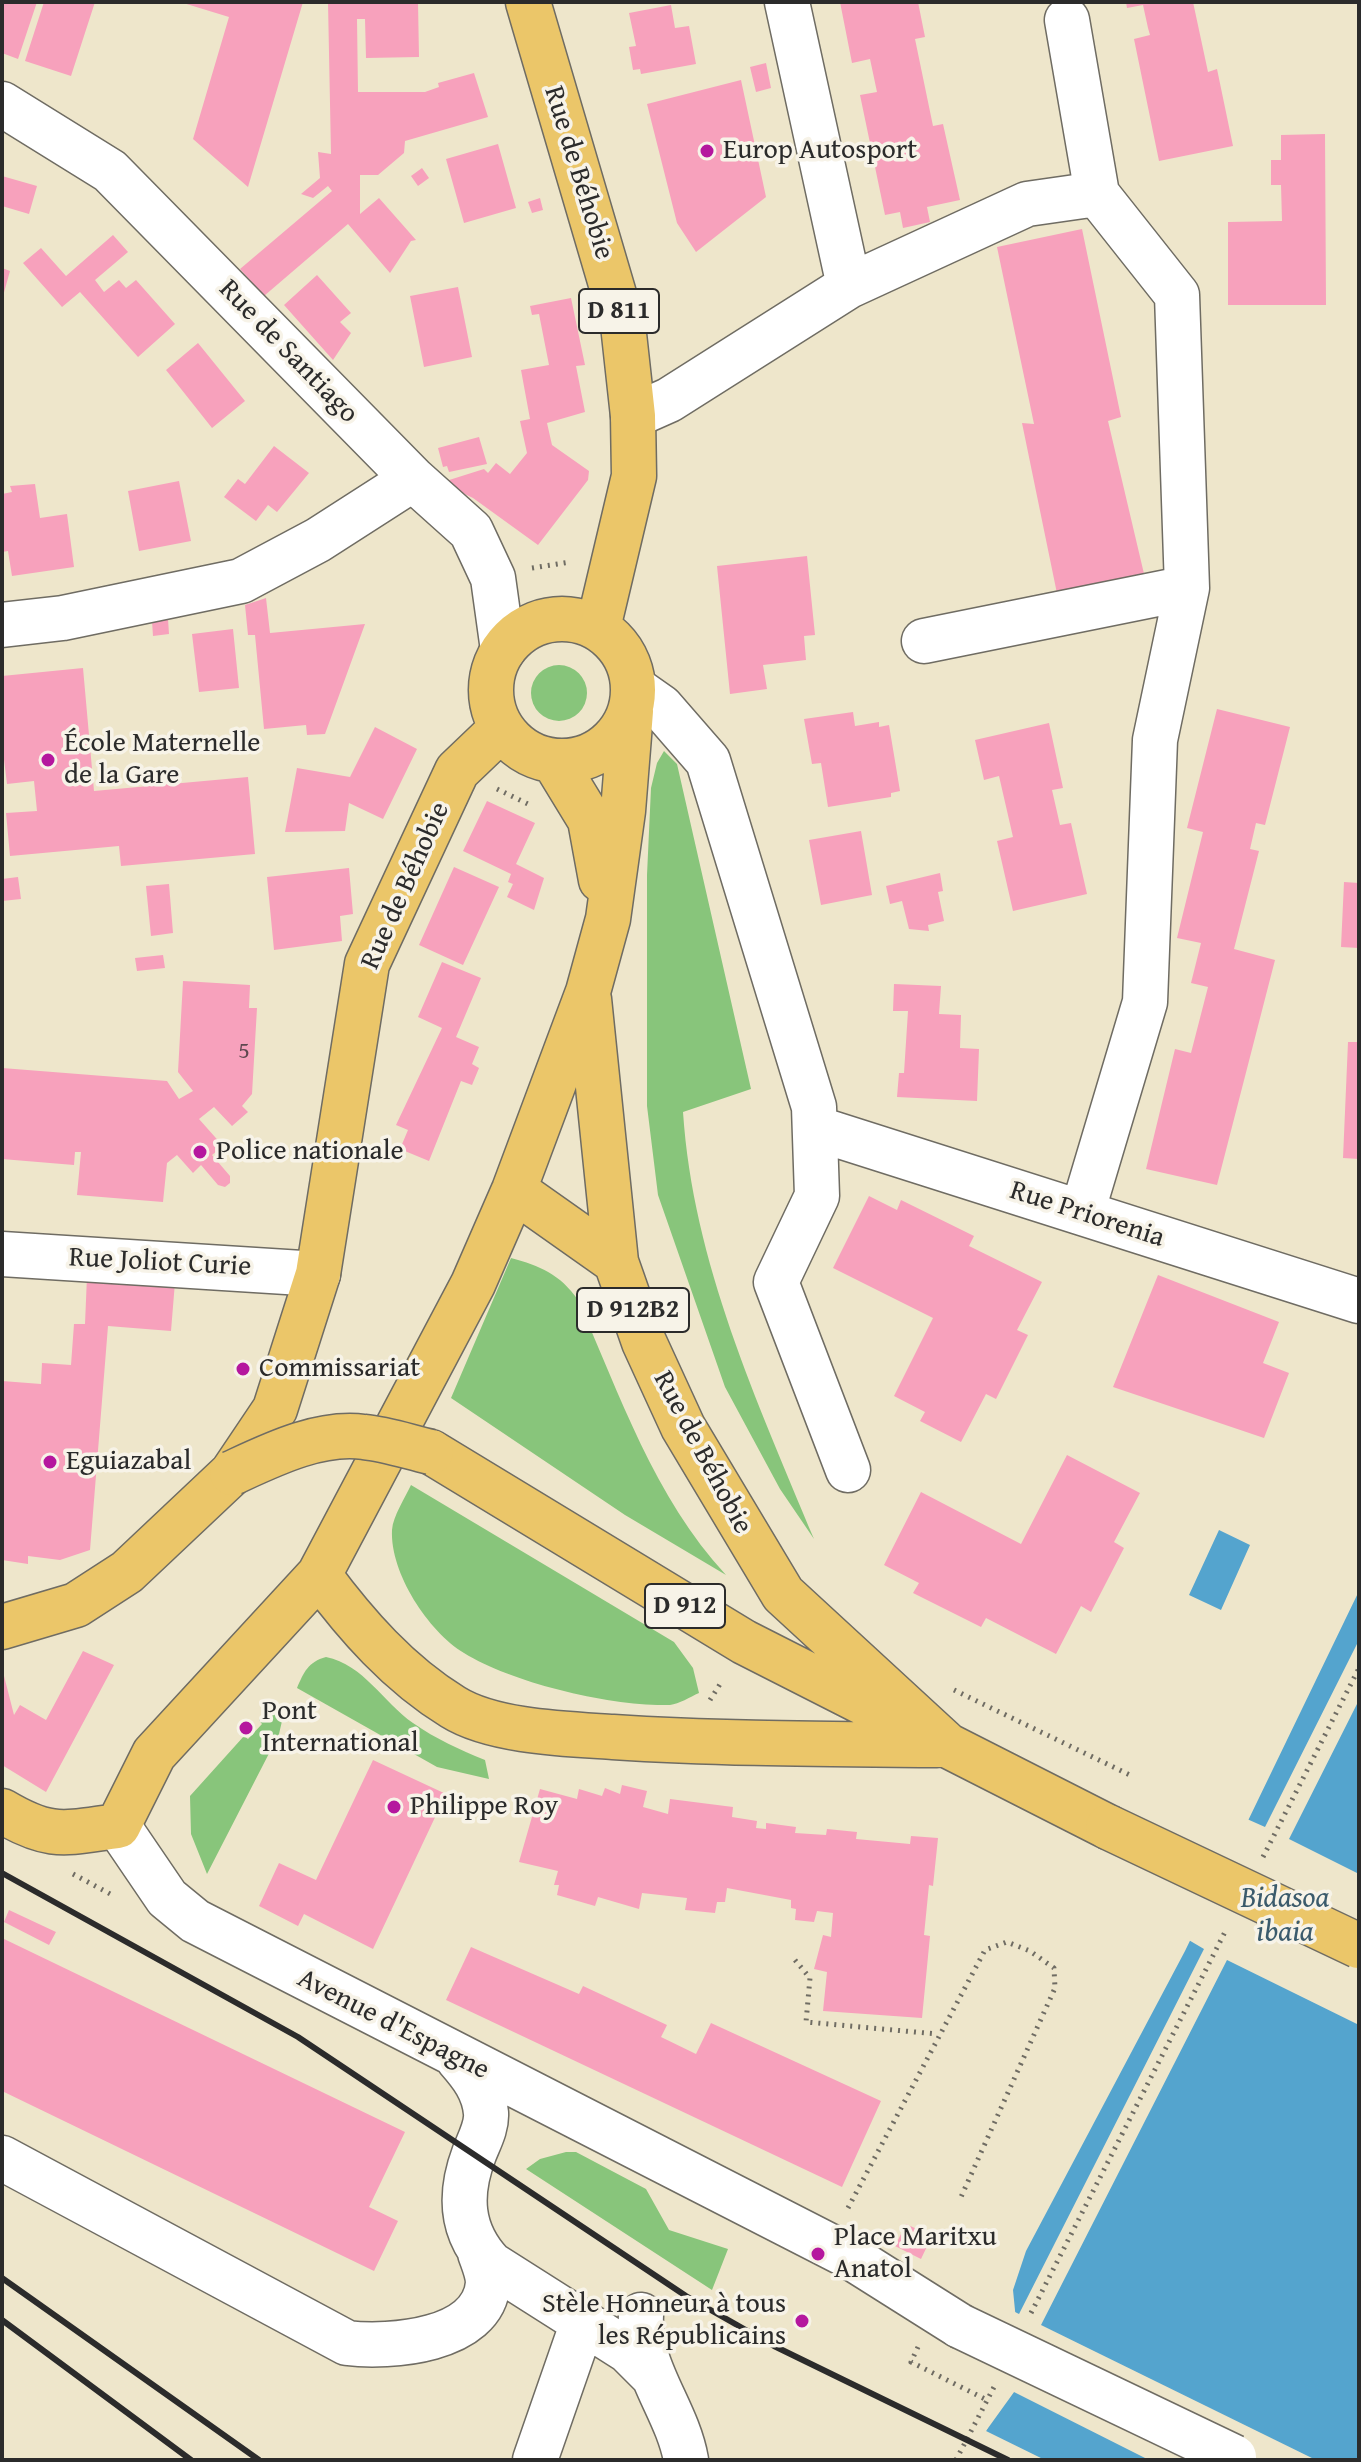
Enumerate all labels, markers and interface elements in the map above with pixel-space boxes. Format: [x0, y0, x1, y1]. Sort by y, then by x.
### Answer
street label: Rue de Béhobie [536, 82, 620, 264]
place label: Europ Autosport [723, 134, 917, 168]
marker: Europ Autosport [698, 142, 716, 160]
street label: Rue de Santiago [211, 273, 365, 431]
road number: D 811 [579, 289, 659, 333]
place label: École Maternelle de la Gare [64, 727, 261, 793]
marker: École Maternelle de la Gare [39, 751, 57, 769]
street label: Rue de Béhobie [354, 797, 458, 975]
house number: 5 [238, 1038, 250, 1066]
place label: Police nationale [216, 1135, 404, 1169]
marker: Police nationale [191, 1143, 209, 1161]
street label: Rue Priorenia [1006, 1174, 1168, 1256]
street label: Rue Joliot Curie [68, 1241, 252, 1285]
road number: D 912B2 [577, 1288, 689, 1332]
place label: Commissariat [259, 1352, 420, 1386]
marker: Commissariat [234, 1360, 252, 1378]
street label: Rue de Béhobie [645, 1366, 759, 1540]
place label: Eguiazabal [66, 1445, 191, 1479]
marker: Eguiazabal [41, 1453, 59, 1471]
road number: D 912 [645, 1584, 725, 1628]
place label: Pont International [262, 1695, 419, 1761]
marker: Pont International [237, 1719, 255, 1737]
place label: Philippe Roy [410, 1790, 558, 1824]
marker: Philippe Roy [385, 1798, 403, 1816]
water label: Bidasoa ibaia [1241, 1881, 1329, 1952]
street label: Avenue d'Espagne [291, 1962, 495, 2088]
place label: Place Maritxu Anatol [834, 2221, 997, 2287]
marker: Place Maritxu Anatol [809, 2245, 827, 2263]
place label: Stèle Honneur à tous les Républicains [542, 2288, 786, 2354]
marker: Stèle Honneur à tous les Républicains [793, 2312, 811, 2330]

